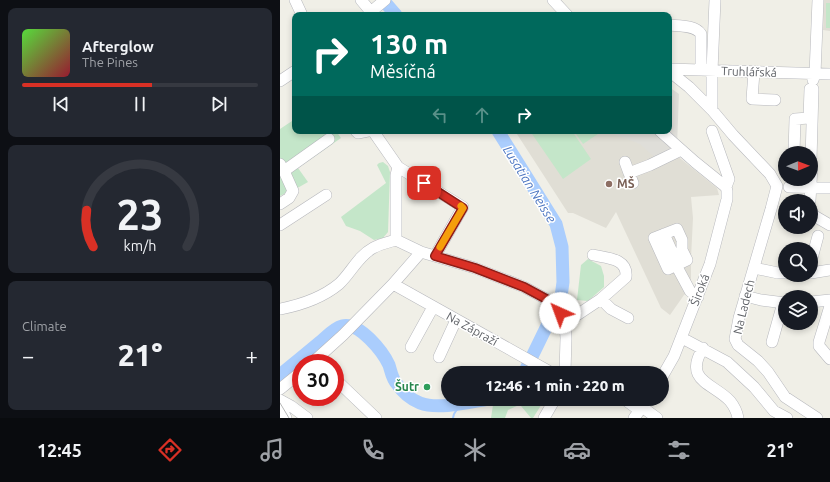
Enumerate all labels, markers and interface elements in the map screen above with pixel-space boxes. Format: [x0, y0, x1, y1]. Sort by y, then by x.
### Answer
icon: right [304, 28, 356, 80]
text: 130 m [370, 28, 448, 59]
text: Afterglow [82, 38, 154, 55]
text: The Pines [82, 55, 138, 69]
text: Měsíčná [370, 61, 436, 81]
street label: Truhlářská [721, 64, 777, 79]
icon: previous [50, 93, 72, 115]
icon: pause [129, 93, 151, 115]
icon: next [208, 93, 230, 115]
icon: left [429, 104, 451, 126]
icon: ahead [471, 104, 493, 126]
icon: right [513, 104, 535, 126]
water label: Lusatian Neisse [501, 143, 559, 225]
north arrow [778, 146, 818, 186]
map controls [778, 146, 818, 330]
pin [407, 166, 441, 200]
icon: arrive [413, 172, 435, 194]
place label: MŠ [617, 175, 635, 190]
marker: MŠ [604, 179, 614, 189]
text: 23 [117, 191, 163, 238]
button: sound [778, 194, 818, 234]
text: km/h [124, 238, 156, 254]
button: search [778, 242, 818, 282]
street label: Široká [688, 272, 712, 308]
street label: Na Ladech [730, 278, 757, 336]
button: layers [778, 290, 818, 330]
position arrow [539, 292, 581, 334]
street label: Na Zápraží [444, 309, 501, 348]
text: Climate [22, 319, 67, 333]
text: 21° [118, 338, 162, 372]
text: − [22, 343, 34, 368]
text: + [246, 343, 258, 368]
speed limit sign: 30 [292, 354, 344, 406]
text: 12:46 · 1 min · 220 m [485, 377, 625, 394]
place label: Šutr [395, 378, 419, 393]
marker: Šutr [422, 382, 432, 392]
icon: directions [156, 436, 184, 464]
icon: music [258, 436, 286, 464]
icon: phone [359, 436, 387, 464]
icon: climate [461, 436, 489, 464]
icon: car [563, 436, 591, 464]
icon: filters [665, 436, 693, 464]
text: 12:45 [37, 440, 82, 460]
text: 21° [766, 440, 793, 460]

